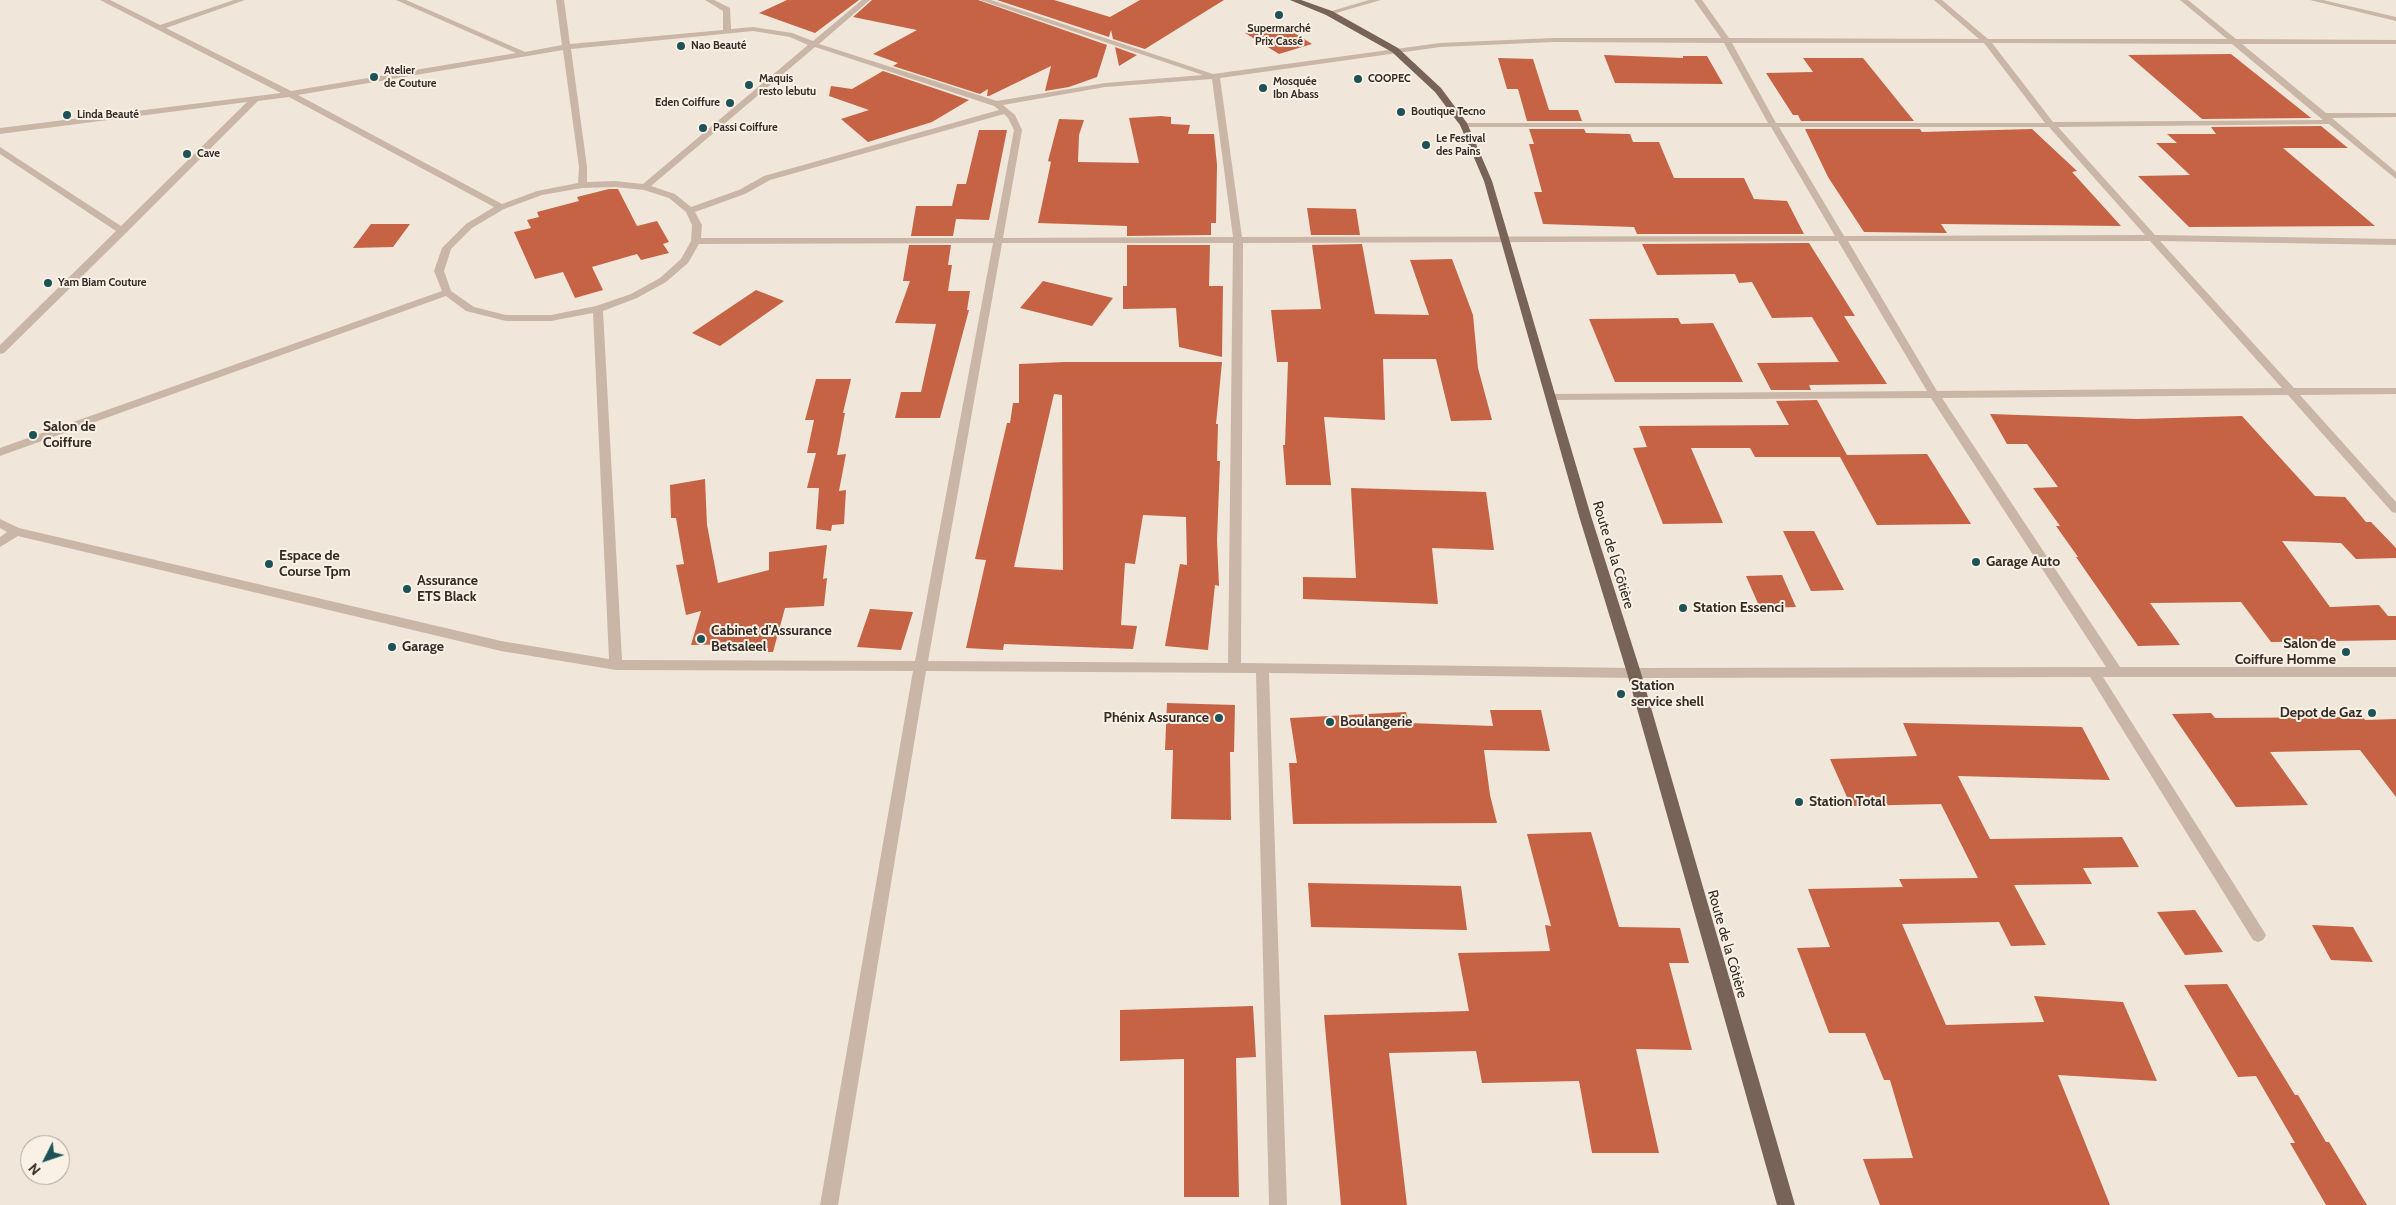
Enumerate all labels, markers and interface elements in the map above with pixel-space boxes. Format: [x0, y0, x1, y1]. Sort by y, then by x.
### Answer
marker: Supermarché Prix Cassé [1273, 9, 1285, 21]
place label: Supermarché Prix Cassé [1247, 22, 1311, 48]
place label: Nao Beauté [691, 39, 746, 53]
marker: Nao Beauté [675, 40, 687, 52]
place label: Atelier de Couture [384, 64, 436, 90]
marker: Atelier de Couture [368, 71, 380, 83]
place label: Maquis resto lebutu [759, 72, 816, 98]
place label: COOPEC [1368, 72, 1411, 86]
marker: COOPEC [1352, 73, 1364, 85]
place label: Mosquée Ibn Abass [1273, 75, 1319, 101]
marker: Maquis resto lebutu [743, 79, 755, 91]
marker: Mosquée Ibn Abass [1257, 82, 1269, 94]
place label: Eden Coiffure [655, 96, 720, 110]
marker: Eden Coiffure [724, 97, 736, 109]
place label: Boutique Tecno [1411, 105, 1485, 119]
marker: Boutique Tecno [1395, 106, 1407, 118]
place label: Linda Beauté [77, 108, 139, 122]
marker: Linda Beauté [61, 109, 73, 121]
place label: Passi Coiffure [713, 121, 778, 135]
marker: Passi Coiffure [697, 122, 709, 134]
place label: Le Festival des Pains [1436, 132, 1485, 158]
marker: Le Festival des Pains [1420, 139, 1432, 151]
place label: Cave [197, 147, 220, 161]
marker: Cave [181, 148, 193, 160]
place label: Yam Biam Couture [58, 276, 146, 290]
marker: Yam Biam Couture [42, 277, 54, 289]
place label: Salon de Coiffure [43, 419, 96, 452]
marker: Salon de Coiffure [27, 429, 39, 441]
street label: Route de la Côtière [1589, 499, 1637, 611]
place label: Espace de Course Tpm [279, 548, 351, 580]
place label: Garage Auto [1986, 554, 2060, 570]
marker: Garage Auto [1970, 556, 1982, 568]
marker: Espace de Course Tpm [263, 558, 275, 570]
place label: Assurance ETS Black [417, 573, 478, 606]
marker: Assurance ETS Black [401, 583, 413, 595]
place label: Station Essenci [1693, 600, 1784, 616]
marker: Station Essenci [1677, 602, 1689, 614]
place label: Cabinet d'Assurance Betsaleel [711, 623, 832, 656]
marker: Cabinet d'Assurance Betsaleel [695, 633, 707, 645]
place label: Salon de Coiffure Homme [2235, 636, 2336, 669]
place label: Garage [402, 639, 444, 655]
marker: Garage [386, 641, 398, 653]
marker: Salon de Coiffure Homme [2340, 646, 2352, 658]
place label: Station service shell [1631, 678, 1704, 710]
marker: Station service shell [1615, 688, 1627, 700]
place label: Depot de Gaz [2280, 705, 2362, 721]
marker: Depot de Gaz [2366, 707, 2378, 719]
place label: Phénix Assurance [1104, 710, 1209, 726]
marker: Phénix Assurance [1213, 712, 1225, 724]
place label: Boulangerie [1340, 714, 1412, 730]
marker: Boulangerie [1324, 716, 1336, 728]
place label: Station Total [1809, 794, 1886, 810]
marker: Station Total [1793, 796, 1805, 808]
street label: Route de la Côtière [1704, 888, 1750, 1000]
north arrow [20, 1135, 70, 1185]
text: N [24, 1160, 44, 1179]

